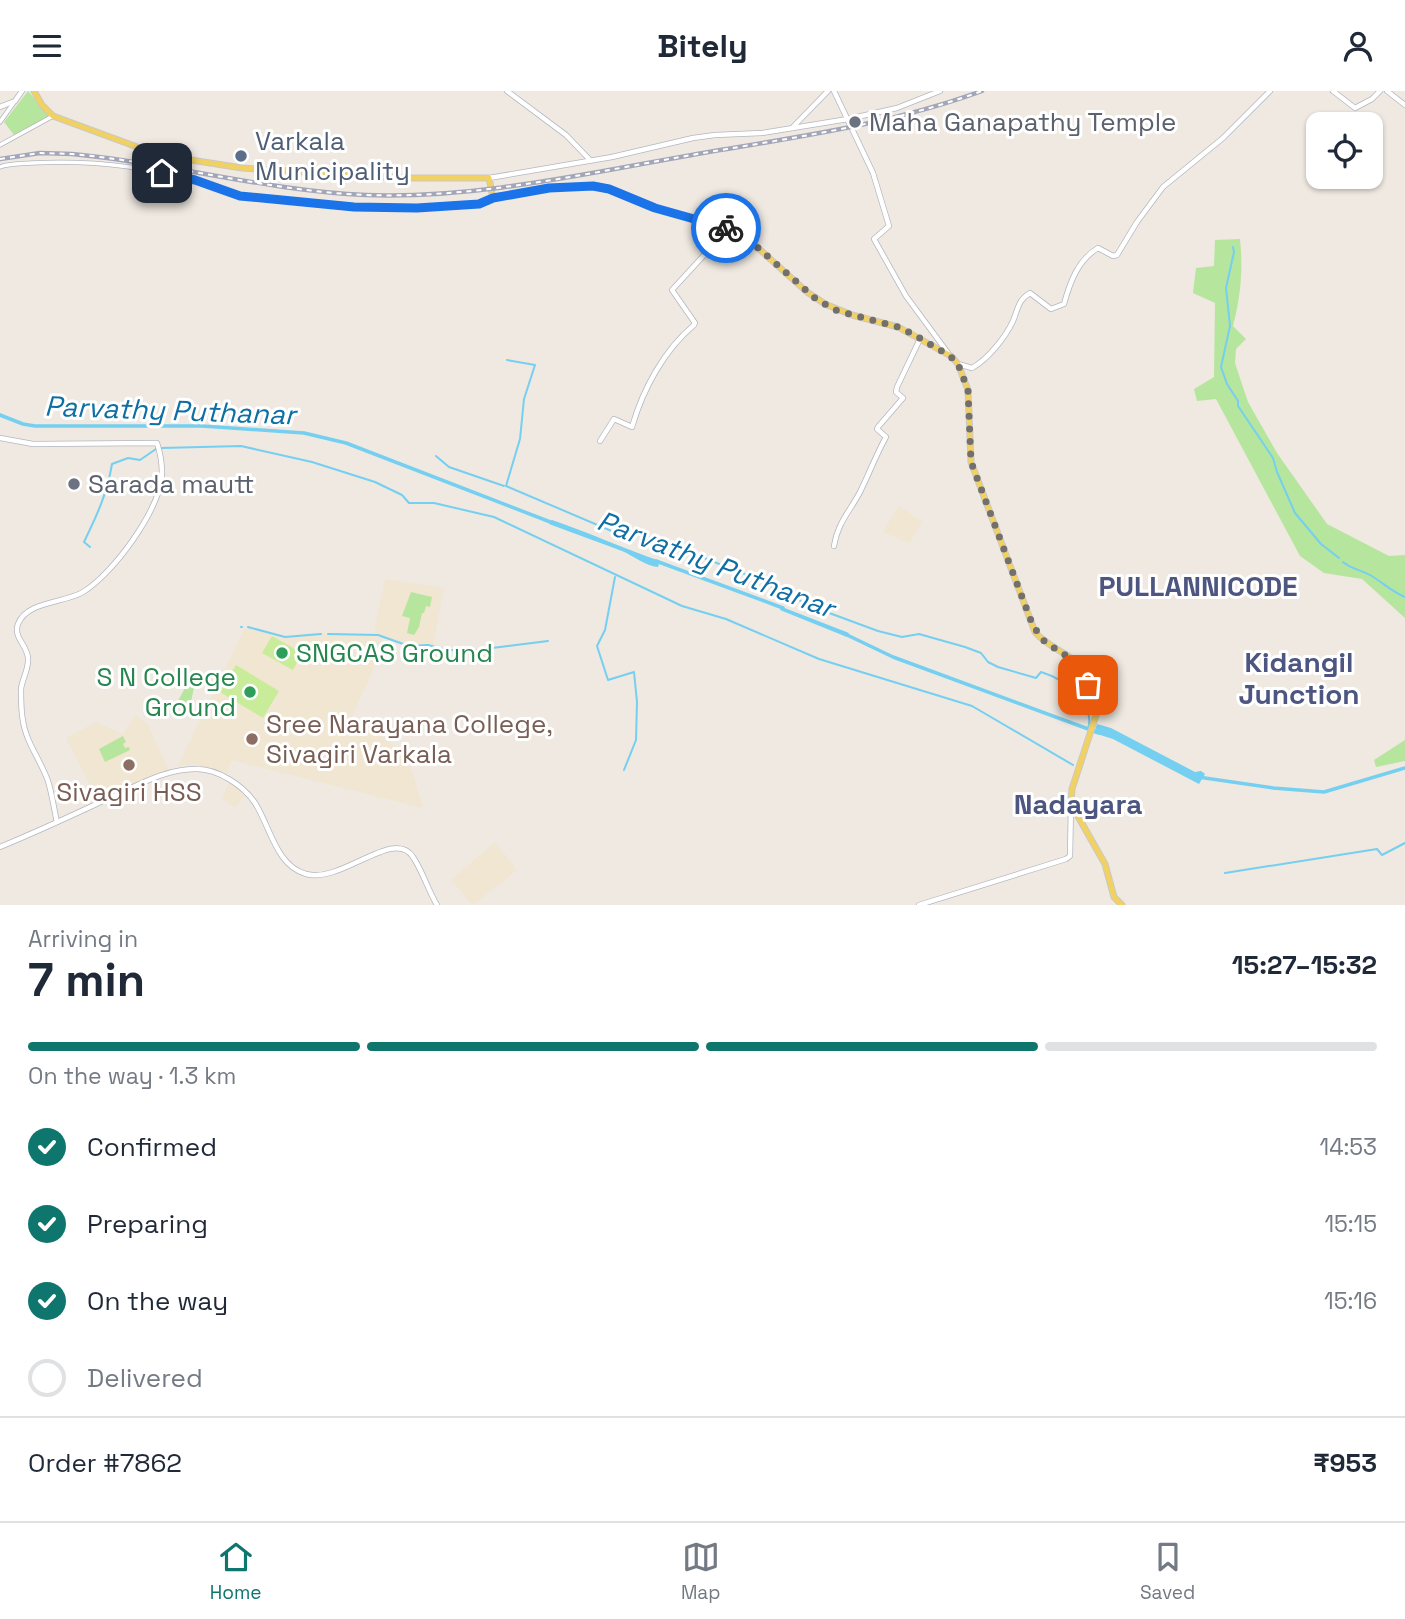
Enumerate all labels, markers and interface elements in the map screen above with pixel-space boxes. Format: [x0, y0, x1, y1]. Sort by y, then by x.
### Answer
text: Bitely [657, 26, 748, 66]
icon: menu [28, 27, 66, 65]
icon: person [1339, 27, 1377, 65]
place label: Maha Ganapathy Temple [869, 105, 1176, 139]
map controls [1306, 112, 1383, 189]
button: locate [1306, 112, 1383, 189]
marker: Maha Ganapathy Temple [847, 114, 863, 130]
place label: Varkala Municipality [255, 124, 410, 188]
pin [132, 143, 192, 203]
marker: Varkala Municipality [233, 148, 249, 164]
icon: home [143, 154, 181, 192]
courier [691, 193, 761, 263]
icon: bike [707, 209, 745, 247]
water label: Parvathy Puthanar [44, 388, 300, 432]
place label: Sarada mautt [88, 467, 254, 501]
marker: Sarada mautt [66, 476, 82, 492]
water label: Parvathy Puthanar [592, 502, 843, 627]
district label: PULLANNICODE [1098, 568, 1298, 604]
place label: SNGCAS Ground [296, 636, 493, 670]
district label: Kidangil Junction [1238, 644, 1360, 712]
marker: SNGCAS Ground [274, 645, 290, 661]
pin [1058, 655, 1118, 715]
place label: S N College Ground [96, 660, 236, 724]
icon: bag [1069, 666, 1107, 704]
marker: S N College Ground [242, 684, 258, 700]
place label: Sree Narayana College, Sivagiri Varkala [266, 707, 553, 771]
marker: Sree Narayana College, Sivagiri Varkala [244, 731, 260, 747]
marker: Sivagiri HSS [121, 757, 137, 773]
place label: Sivagiri HSS [56, 775, 202, 809]
district label: Nadayara [1014, 786, 1142, 822]
text: Arriving in [28, 924, 138, 954]
text: 15:27–15:32 [1232, 948, 1377, 982]
text: 7 min [28, 951, 145, 1009]
text: On the way · 1.3 km [28, 1061, 236, 1091]
icon: check [28, 1128, 66, 1166]
text: Confirmed [87, 1130, 217, 1164]
text: 14:53 [1320, 1132, 1377, 1162]
icon: check [28, 1205, 66, 1243]
text: Preparing [87, 1207, 208, 1241]
text: 15:15 [1324, 1209, 1377, 1239]
icon: check [28, 1282, 66, 1320]
text: On the way [87, 1284, 228, 1318]
text: 15:16 [1324, 1286, 1377, 1316]
text: Delivered [87, 1361, 203, 1395]
text: Order #7862 [28, 1446, 182, 1480]
text: ₹953 [1313, 1446, 1377, 1480]
tab: Home [210, 1538, 261, 1605]
tab: Map [681, 1538, 720, 1605]
tab: Saved [1140, 1538, 1195, 1605]

